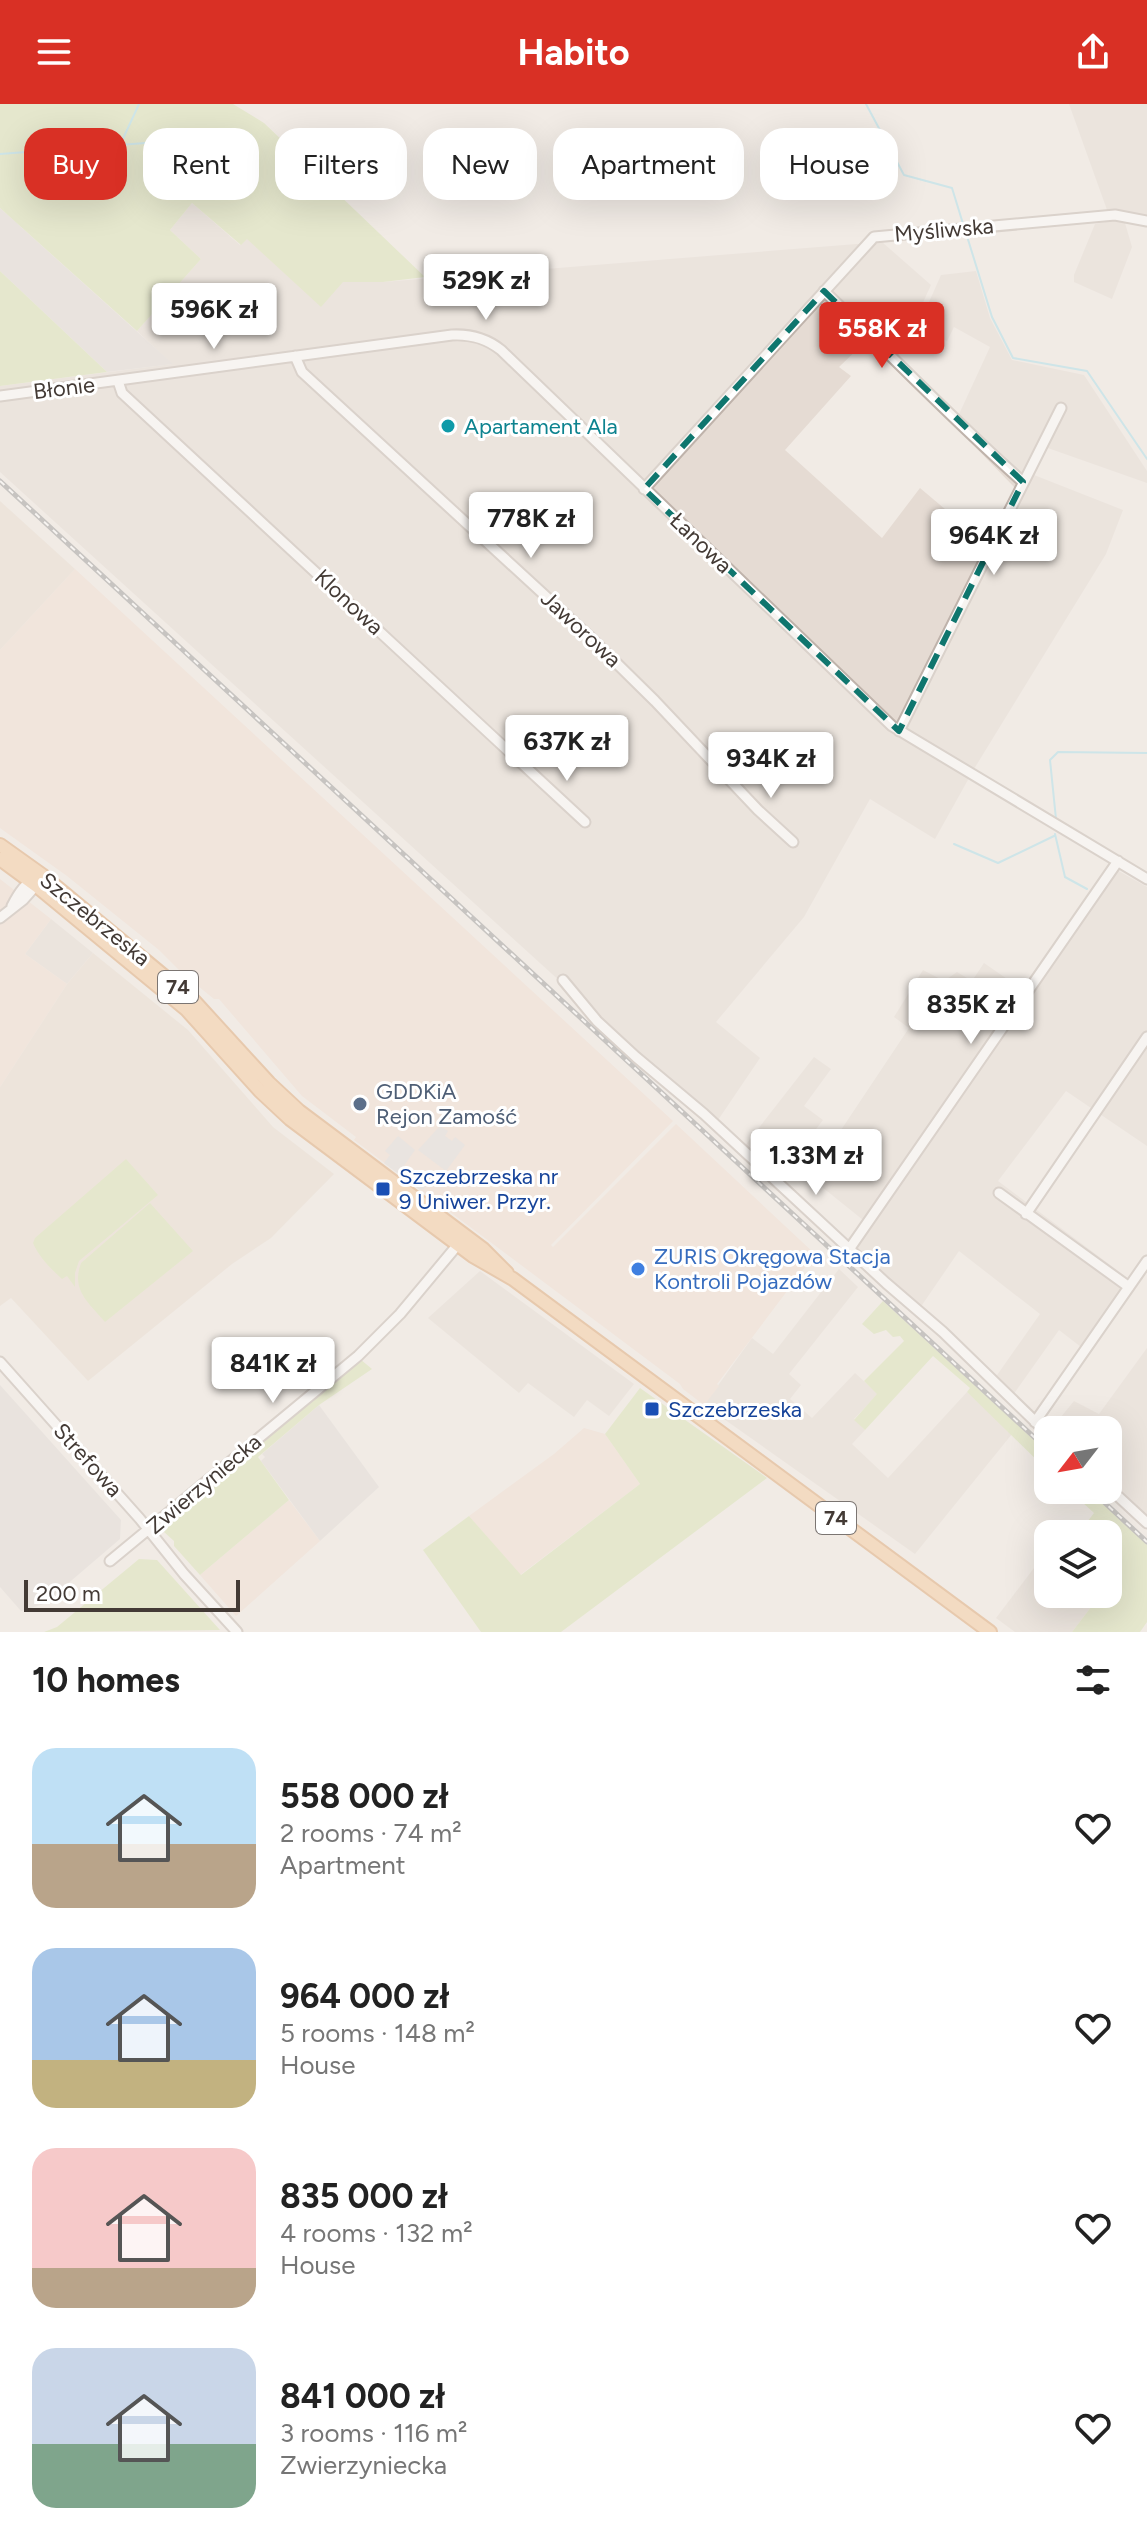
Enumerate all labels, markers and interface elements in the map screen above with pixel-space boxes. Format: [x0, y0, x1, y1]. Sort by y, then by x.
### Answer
icon: menu [32, 30, 76, 74]
icon: share [1071, 30, 1115, 74]
text: Habito [517, 31, 630, 74]
chip: Buy [24, 128, 127, 200]
chip: Rent [143, 128, 259, 200]
chip: Filters [275, 128, 407, 200]
chip: New [423, 128, 537, 200]
chip: Apartment [553, 128, 744, 200]
chip: House [760, 128, 898, 200]
street label: Myśliwska [893, 212, 995, 248]
pin: 529K zł [412, 254, 560, 322]
text: 529K zł [442, 264, 530, 296]
pin: 596K zł [140, 283, 288, 351]
text: 596K zł [170, 293, 258, 325]
pin: 558K zł [808, 302, 956, 370]
text: 558K zł [837, 312, 927, 344]
street label: Błonie [32, 371, 96, 405]
place label: Apartament Ala [464, 413, 618, 440]
marker: Apartament Ala [439, 417, 457, 435]
pin: 778K zł [457, 492, 605, 560]
text: 778K zł [487, 502, 575, 534]
street label: Łanowa [664, 507, 738, 579]
pin: 964K zł [920, 509, 1068, 577]
text: 964K zł [949, 519, 1039, 551]
street label: Klonowa [309, 563, 389, 641]
street label: Jaworowa [535, 585, 627, 673]
pin: 637K zł [493, 715, 641, 783]
text: 637K zł [523, 725, 611, 757]
pin: 934K zł [697, 732, 845, 800]
text: 934K zł [726, 742, 816, 774]
street label: Szczebrzeska [34, 866, 156, 972]
road number: 74 [158, 971, 198, 1003]
pin: 835K zł [897, 978, 1045, 1046]
text: 835K zł [927, 988, 1015, 1020]
place label: GDDKiA Rejon Zamość [376, 1078, 517, 1130]
marker: GDDKiA Rejon Zamość [351, 1095, 369, 1113]
pin: 1.33M zł [733, 1129, 899, 1197]
text: 1.33M zł [769, 1139, 863, 1171]
place label: Szczebrzeska nr 9 Uniwer. Przyr. [399, 1163, 559, 1215]
marker: Szczebrzeska nr 9 Uniwer. Przyr. [374, 1180, 392, 1198]
place label: ZURIS Okręgowa Stacja Kontroli Pojazdów [654, 1243, 891, 1295]
marker: ZURIS Okręgowa Stacja Kontroli Pojazdów [629, 1260, 647, 1278]
pin: 841K zł [199, 1337, 347, 1405]
text: 841K zł [230, 1347, 316, 1379]
place label: Szczebrzeska [668, 1396, 802, 1423]
marker: Szczebrzeska [643, 1400, 661, 1418]
north arrow [1034, 1416, 1122, 1504]
map controls [1034, 1416, 1122, 1608]
street label: Strefowa [48, 1418, 128, 1502]
street label: Zwierzyniecka [141, 1428, 267, 1540]
road number: 74 [816, 1502, 856, 1534]
button: layers [1034, 1520, 1122, 1608]
scale bar [24, 1576, 240, 1612]
text: 200 m [36, 1580, 101, 1607]
icon: filters [1071, 1658, 1115, 1702]
text: 10 homes [32, 1660, 180, 1701]
text: 558 000 zł [280, 1776, 449, 1817]
icon: home [96, 1780, 192, 1876]
icon: heart [1071, 1806, 1115, 1850]
text: 2 rooms · 74 m² [280, 1817, 462, 1849]
text: Apartment [280, 1849, 406, 1881]
text: 964 000 zł [280, 1976, 449, 2017]
icon: home [96, 1980, 192, 2076]
icon: heart [1071, 2006, 1115, 2050]
text: 5 rooms · 148 m² [280, 2017, 475, 2049]
text: House [280, 2049, 355, 2081]
text: 835 000 zł [280, 2176, 448, 2217]
icon: home [96, 2180, 192, 2276]
icon: heart [1071, 2206, 1115, 2250]
text: 4 rooms · 132 m² [280, 2217, 473, 2249]
text: House [280, 2249, 355, 2281]
text: 841 000 zł [280, 2376, 445, 2417]
icon: home [96, 2380, 192, 2476]
icon: heart [1071, 2406, 1115, 2450]
text: 3 rooms · 116 m² [280, 2417, 467, 2449]
text: Zwierzyniecka [280, 2449, 447, 2481]

